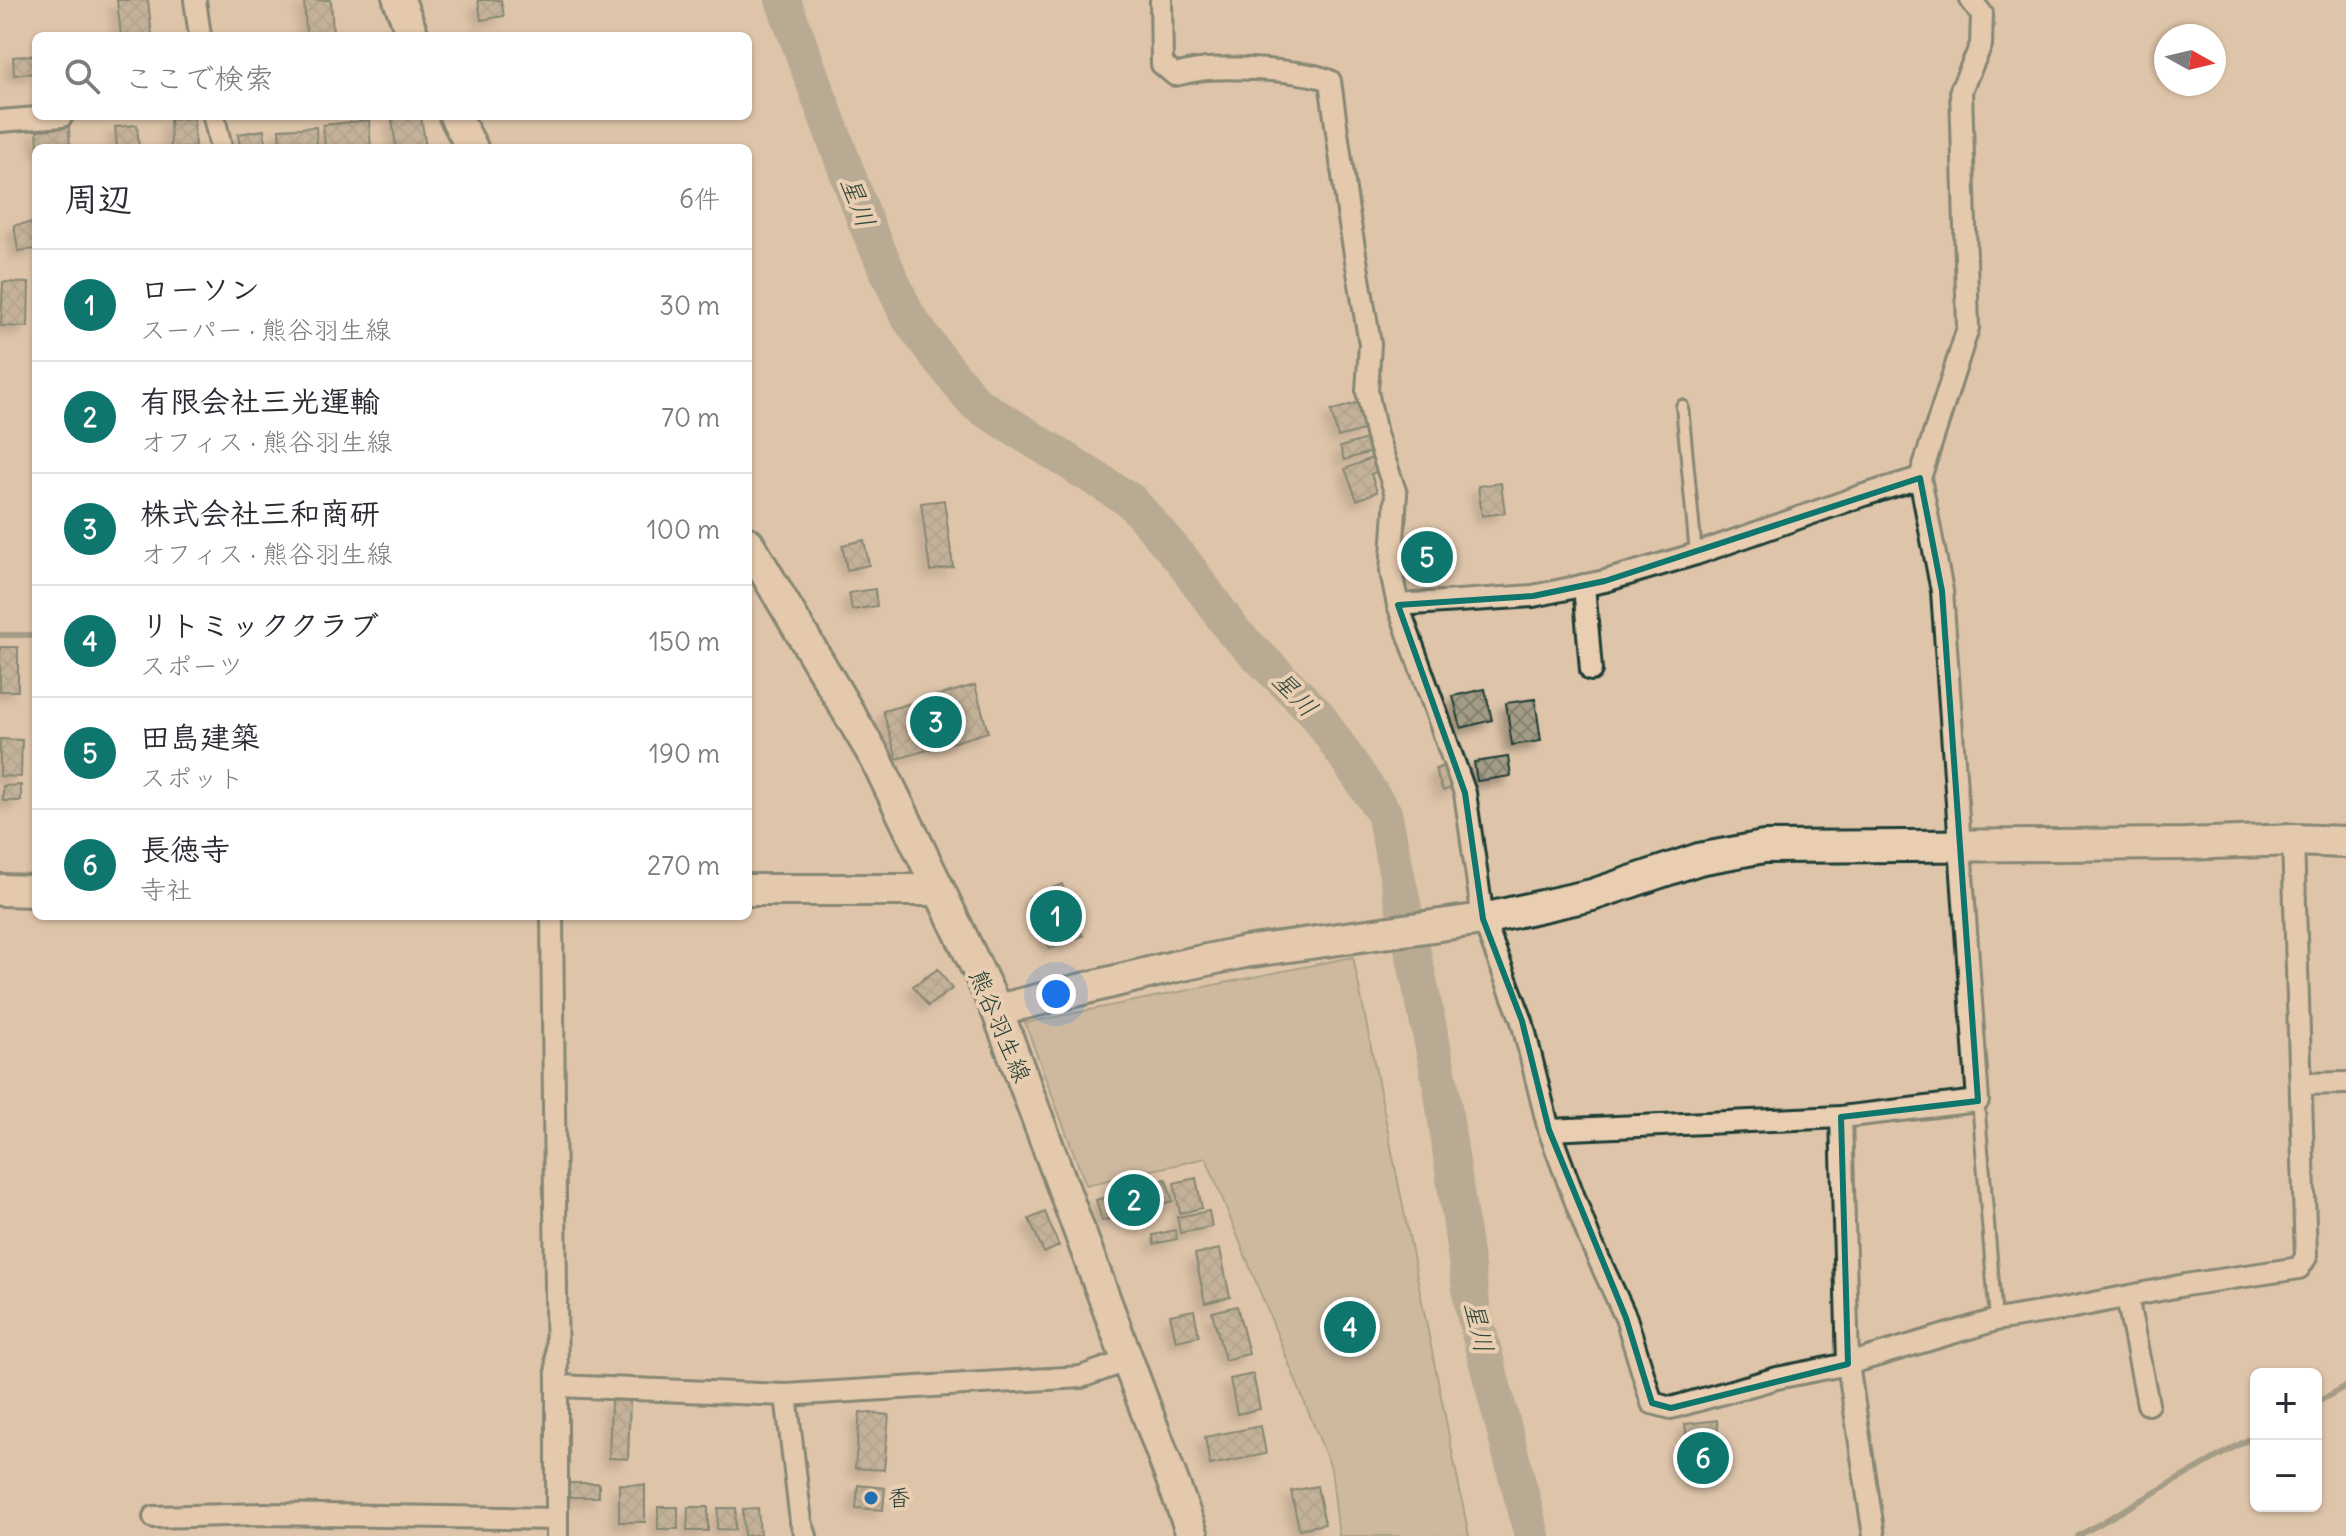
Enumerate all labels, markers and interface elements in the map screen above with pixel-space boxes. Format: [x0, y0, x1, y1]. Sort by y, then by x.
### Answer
north arrow [2154, 24, 2226, 96]
search box [32, 32, 752, 120]
icon: search [60, 54, 104, 98]
text: ここで検索 [124, 59, 274, 97]
water label: 星川 [834, 172, 883, 232]
text: 周辺 [64, 177, 132, 220]
text: 6件 [679, 182, 720, 215]
text: ローソン [140, 270, 260, 308]
text: 1 [85, 289, 95, 322]
text: 30 m [659, 289, 720, 322]
text: スーパー · 熊谷羽生線 [140, 313, 391, 346]
text: 有限会社三光運輸 [140, 382, 380, 420]
text: 2 [83, 401, 97, 434]
text: 70 m [661, 401, 720, 434]
text: オフィス · 熊谷羽生線 [140, 425, 392, 458]
text: 株式会社三和商研 [140, 494, 380, 532]
text: 3 [83, 513, 97, 546]
text: 100 m [646, 513, 720, 546]
pin: 5 [1401, 527, 1453, 587]
text: オフィス · 熊谷羽生線 [140, 537, 392, 570]
text: リトミッククラブ [140, 606, 379, 644]
text: 4 [82, 625, 98, 658]
text: 150 m [649, 625, 720, 658]
text: スポーツ [140, 649, 243, 682]
water label: 星川 [1265, 663, 1325, 724]
pin: 3 [910, 692, 962, 752]
text: 田島建築 [140, 718, 260, 756]
text: 5 [83, 737, 97, 770]
text: 190 m [649, 737, 720, 770]
text: スポット [140, 761, 244, 794]
text: 長徳寺 [140, 830, 230, 868]
text: 6 [82, 849, 98, 882]
text: 270 m [647, 849, 720, 882]
text: 寺社 [140, 873, 192, 906]
pin: 1 [1030, 886, 1082, 946]
street label: 熊谷羽生線 [964, 965, 1038, 1087]
your location [1036, 974, 1076, 1014]
pin: 2 [1108, 1170, 1160, 1230]
pin: 4 [1324, 1297, 1376, 1357]
water label: 星川 [1458, 1298, 1501, 1356]
map controls [2250, 1368, 2322, 1512]
button: + [2250, 1368, 2322, 1440]
pin: 6 [1677, 1428, 1729, 1488]
button: − [2250, 1440, 2322, 1512]
place label: 香 [887, 1482, 911, 1512]
marker: 香 [862, 1489, 880, 1507]

